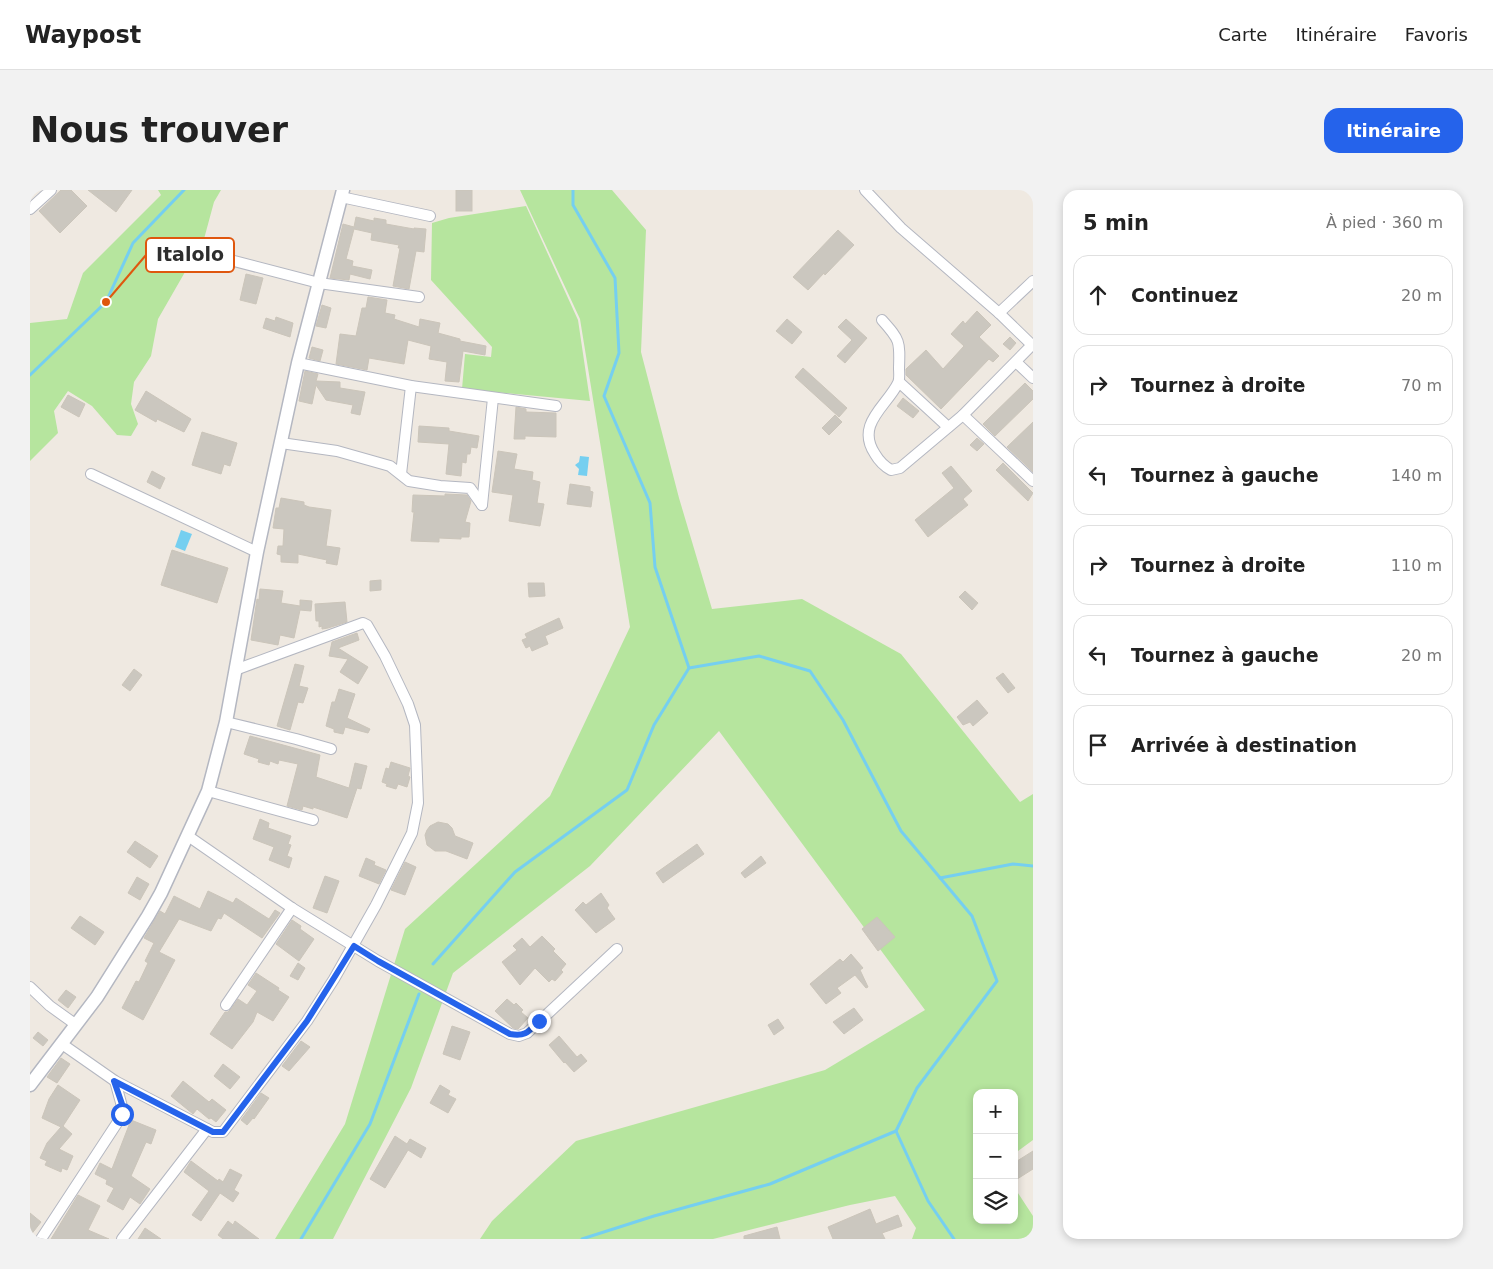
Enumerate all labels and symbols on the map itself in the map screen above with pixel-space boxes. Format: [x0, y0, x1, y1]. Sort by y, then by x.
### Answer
callout: Italolo [146, 238, 234, 272]
text: Italolo [156, 243, 224, 265]
route end [528, 1010, 551, 1033]
route start [111, 1103, 134, 1126]

